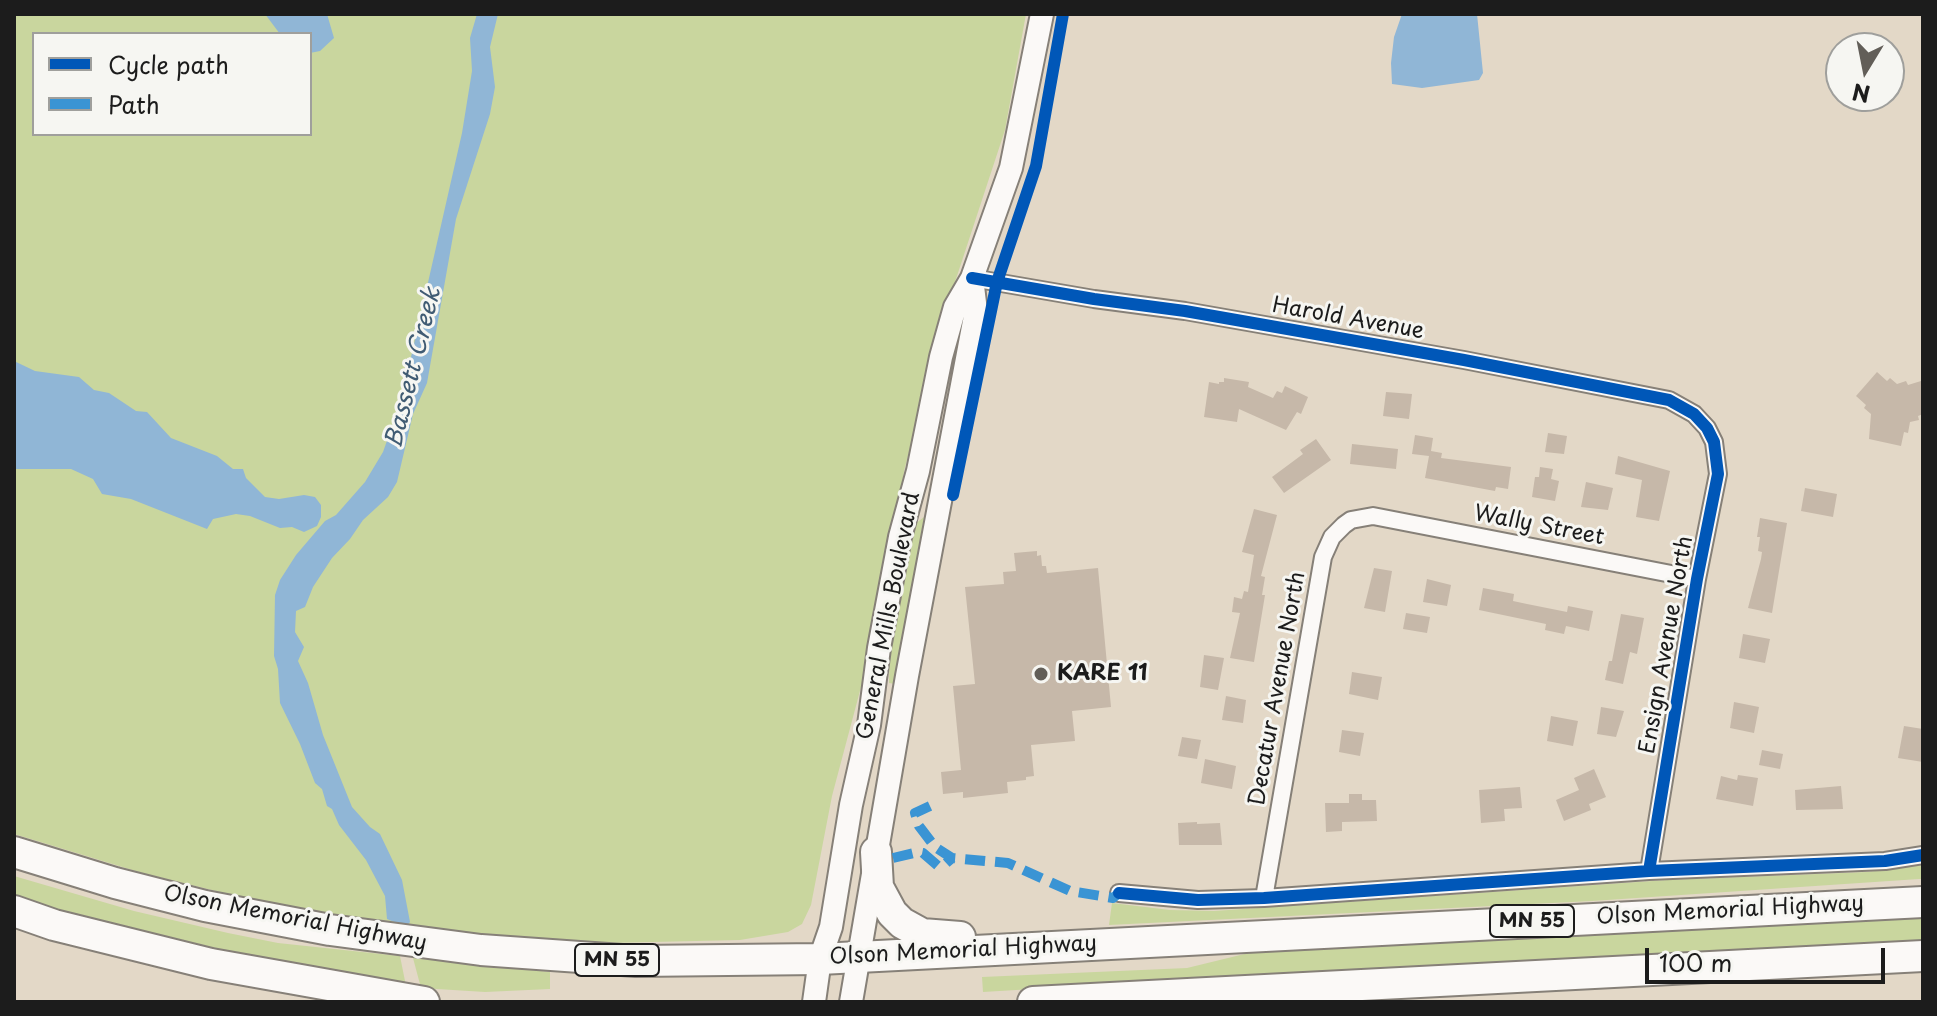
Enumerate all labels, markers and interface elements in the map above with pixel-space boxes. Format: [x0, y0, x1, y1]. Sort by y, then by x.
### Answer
legend [32, 32, 312, 136]
north arrow [1825, 32, 1905, 112]
text: Cycle path [108, 46, 229, 82]
text: N [1850, 76, 1873, 112]
text: Path [108, 86, 160, 122]
water label: Bassett Creek [380, 285, 448, 451]
street label: Harold Avenue [1270, 293, 1426, 345]
street label: General Mills Boulevard [852, 490, 926, 742]
street label: Wally Street [1472, 500, 1606, 552]
street label: Ensign Avenue North [1635, 534, 1699, 756]
street label: Decatur Avenue North [1244, 570, 1312, 808]
place label: KARE 11 [1057, 661, 1148, 687]
marker: KARE 11 [1032, 665, 1050, 683]
street label: Olson Memorial Highway [161, 881, 429, 957]
street label: Olson Memorial Highway [1596, 891, 1864, 931]
road number: MN 55 [1490, 905, 1574, 937]
street label: Olson Memorial Highway [829, 931, 1097, 971]
scale bar [1649, 932, 1889, 982]
road number: MN 55 [575, 944, 659, 976]
text: 100 m [1659, 944, 1732, 980]

